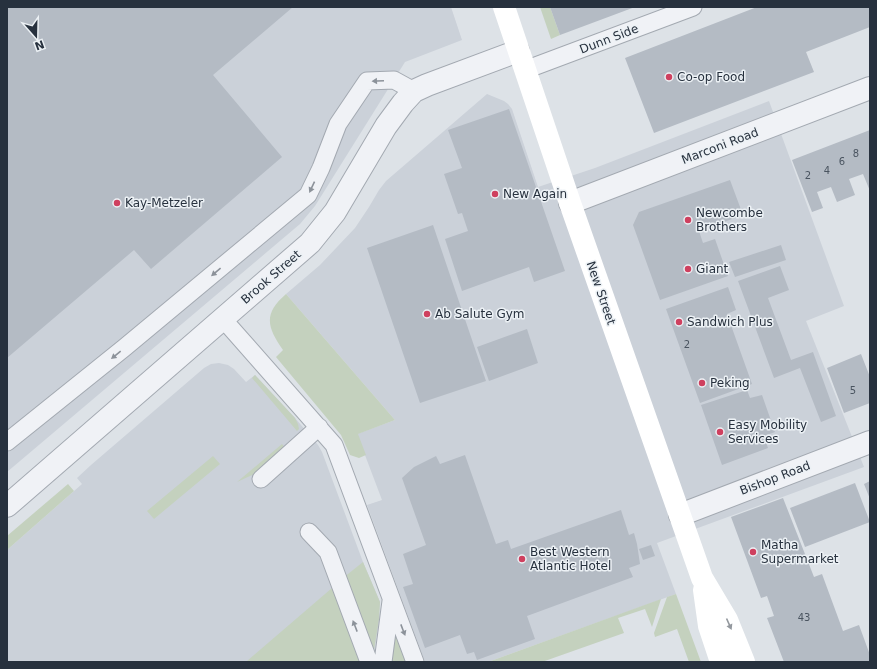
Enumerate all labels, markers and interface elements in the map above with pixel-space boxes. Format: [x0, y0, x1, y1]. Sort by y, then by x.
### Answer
north arrow [16, 16, 56, 56]
street label: Dunn Side [578, 21, 640, 57]
text: N [33, 37, 46, 53]
place label: Co-op Food [677, 70, 745, 84]
marker: Co-op Food [664, 72, 674, 82]
one-way arrow [371, 78, 384, 84]
street label: Marconi Road [680, 125, 760, 167]
house number: 8 [853, 148, 859, 159]
house number: 6 [839, 156, 845, 167]
house number: 4 [824, 165, 830, 176]
house number: 2 [805, 170, 811, 181]
one-way arrow [309, 181, 315, 192]
place label: New Again [503, 187, 567, 201]
marker: New Again [490, 189, 500, 199]
place label: Kay-Metzeler [125, 196, 203, 210]
marker: Kay-Metzeler [112, 198, 122, 208]
place label: Newcombe Brothers [696, 206, 763, 234]
marker: Newcombe Brothers [683, 215, 693, 225]
street label: Brook Street [238, 247, 304, 307]
street label: New Street [584, 259, 619, 327]
place label: Giant [696, 262, 729, 276]
marker: Giant [683, 264, 693, 274]
one-way arrow [210, 268, 221, 277]
place label: Ab Salute Gym [435, 307, 525, 321]
marker: Ab Salute Gym [422, 309, 432, 319]
place label: Sandwich Plus [687, 315, 773, 329]
marker: Sandwich Plus [674, 317, 684, 327]
house number: 2 [684, 339, 690, 350]
one-way arrow [110, 351, 121, 360]
place label: Peking [710, 376, 750, 390]
marker: Peking [697, 378, 707, 388]
house number: 5 [850, 385, 856, 396]
place label: Easy Mobility Services [728, 418, 807, 446]
marker: Easy Mobility Services [715, 427, 725, 437]
street label: Bishop Road [738, 458, 812, 498]
place label: Matha Supermarket [761, 538, 839, 566]
place label: Best Western Atlantic Hotel [530, 545, 611, 573]
marker: Matha Supermarket [748, 547, 758, 557]
marker: Best Western Atlantic Hotel [517, 554, 527, 564]
house number: 43 [798, 612, 810, 623]
one-way arrow [351, 619, 357, 631]
one-way arrow [726, 619, 732, 631]
one-way arrow [401, 625, 407, 637]

